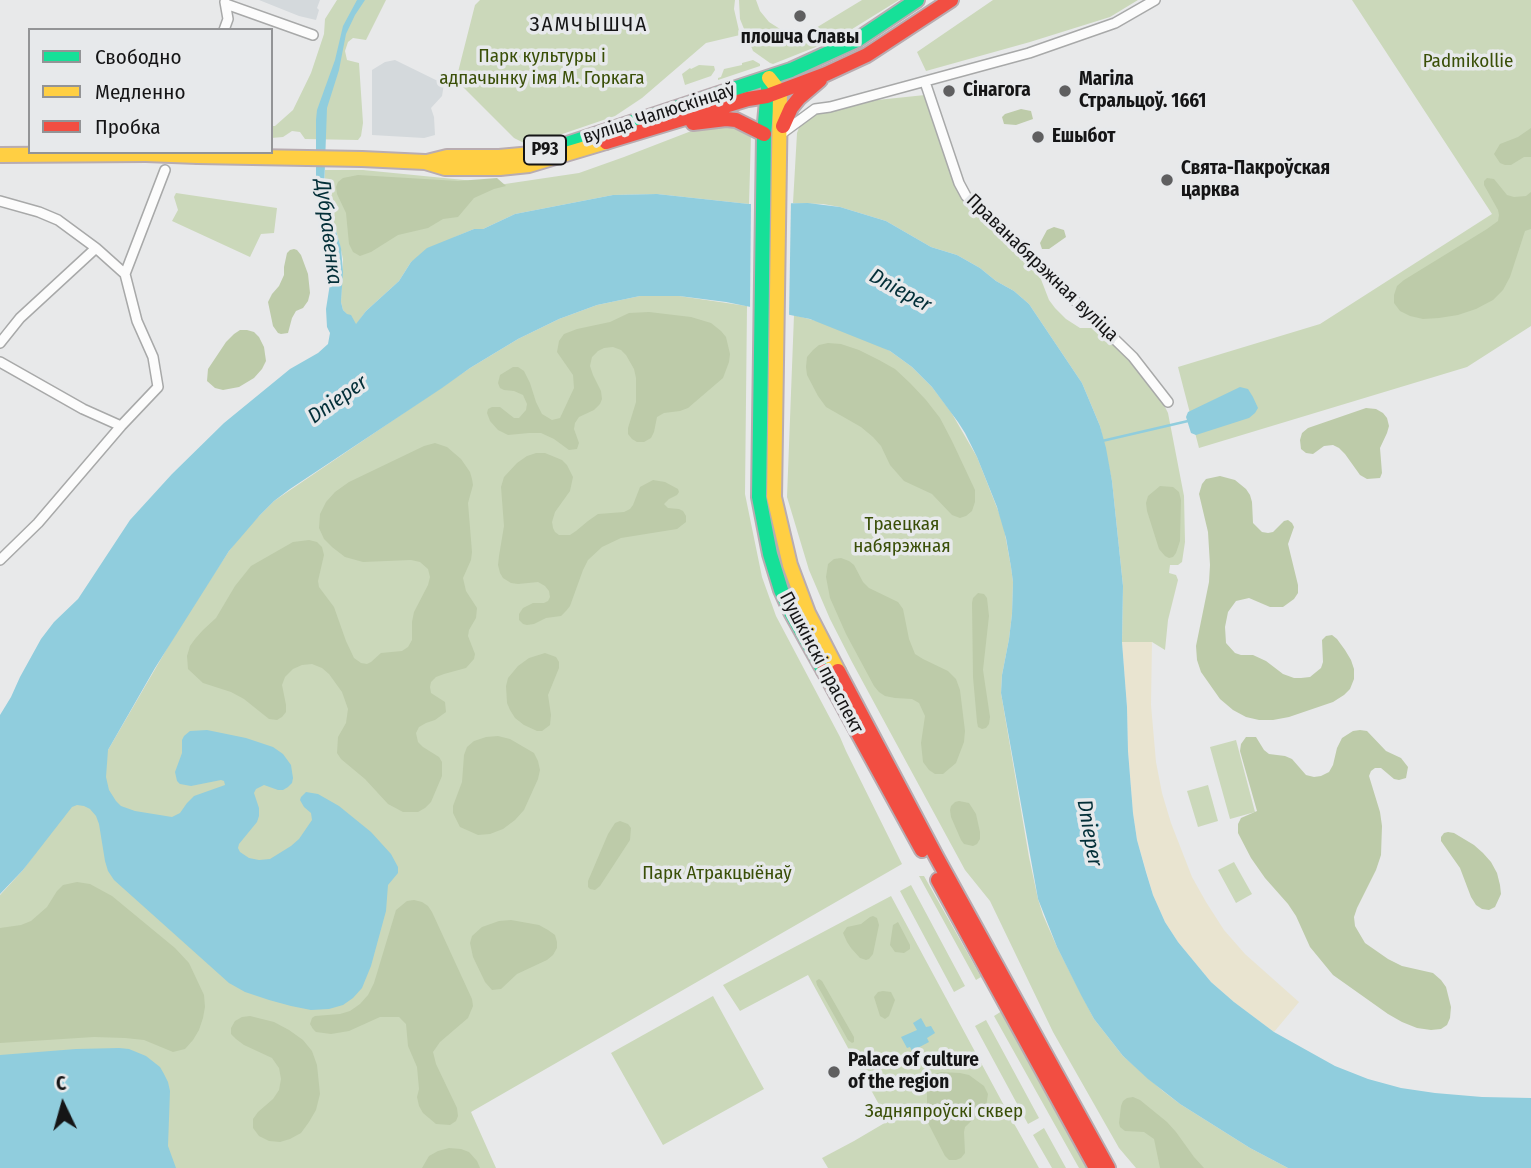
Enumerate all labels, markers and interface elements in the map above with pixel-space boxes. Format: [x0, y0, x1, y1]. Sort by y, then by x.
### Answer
marker: плошча Славы [792, 8, 808, 24]
district label: ЗАМЧЫШЧА [531, 12, 647, 38]
place label: плошча Славы [741, 27, 859, 49]
legend [28, 28, 273, 154]
text: Свободно [95, 44, 181, 70]
park label: Парк культуры і адпачынку імя М. Горкага [439, 46, 645, 90]
park label: Padmikollie [1423, 51, 1513, 73]
place label: Магіла Стральцоў. 1661 [1079, 69, 1206, 113]
text: Медленно [95, 79, 185, 105]
street label: вуліца Чалюскінцаў [580, 79, 738, 149]
place label: Сінагога [963, 80, 1031, 102]
marker: Сінагога [941, 83, 957, 99]
marker: Магіла Стральцоў. 1661 [1057, 83, 1073, 99]
text: Пробка [95, 114, 161, 140]
place label: Ешыбот [1052, 126, 1115, 148]
marker: Ешыбот [1030, 129, 1046, 145]
road number: Р93 [524, 135, 566, 164]
place label: Свята-Пакроўская царква [1181, 158, 1330, 202]
marker: Свята-Пакроўская царква [1159, 172, 1175, 188]
water label: Дубравенка [309, 178, 347, 286]
street label: Праванабярэжная вуліца [961, 189, 1123, 347]
water label: Dnieper [865, 264, 935, 318]
water label: Dnieper [303, 371, 373, 429]
park label: Траецкая набярэжная [853, 514, 951, 558]
street label: Пушкінскі праспект [774, 588, 868, 738]
water label: Dnieper [1071, 798, 1107, 868]
park label: Парк Атракцыёнаў [642, 863, 792, 885]
place label: Palace of culture of the region [848, 1050, 979, 1094]
marker: Palace of culture of the region [826, 1064, 842, 1080]
north arrow [28, 1070, 98, 1140]
text: С [55, 1072, 67, 1095]
park label: Задняпроўскі сквер [865, 1101, 1023, 1123]

